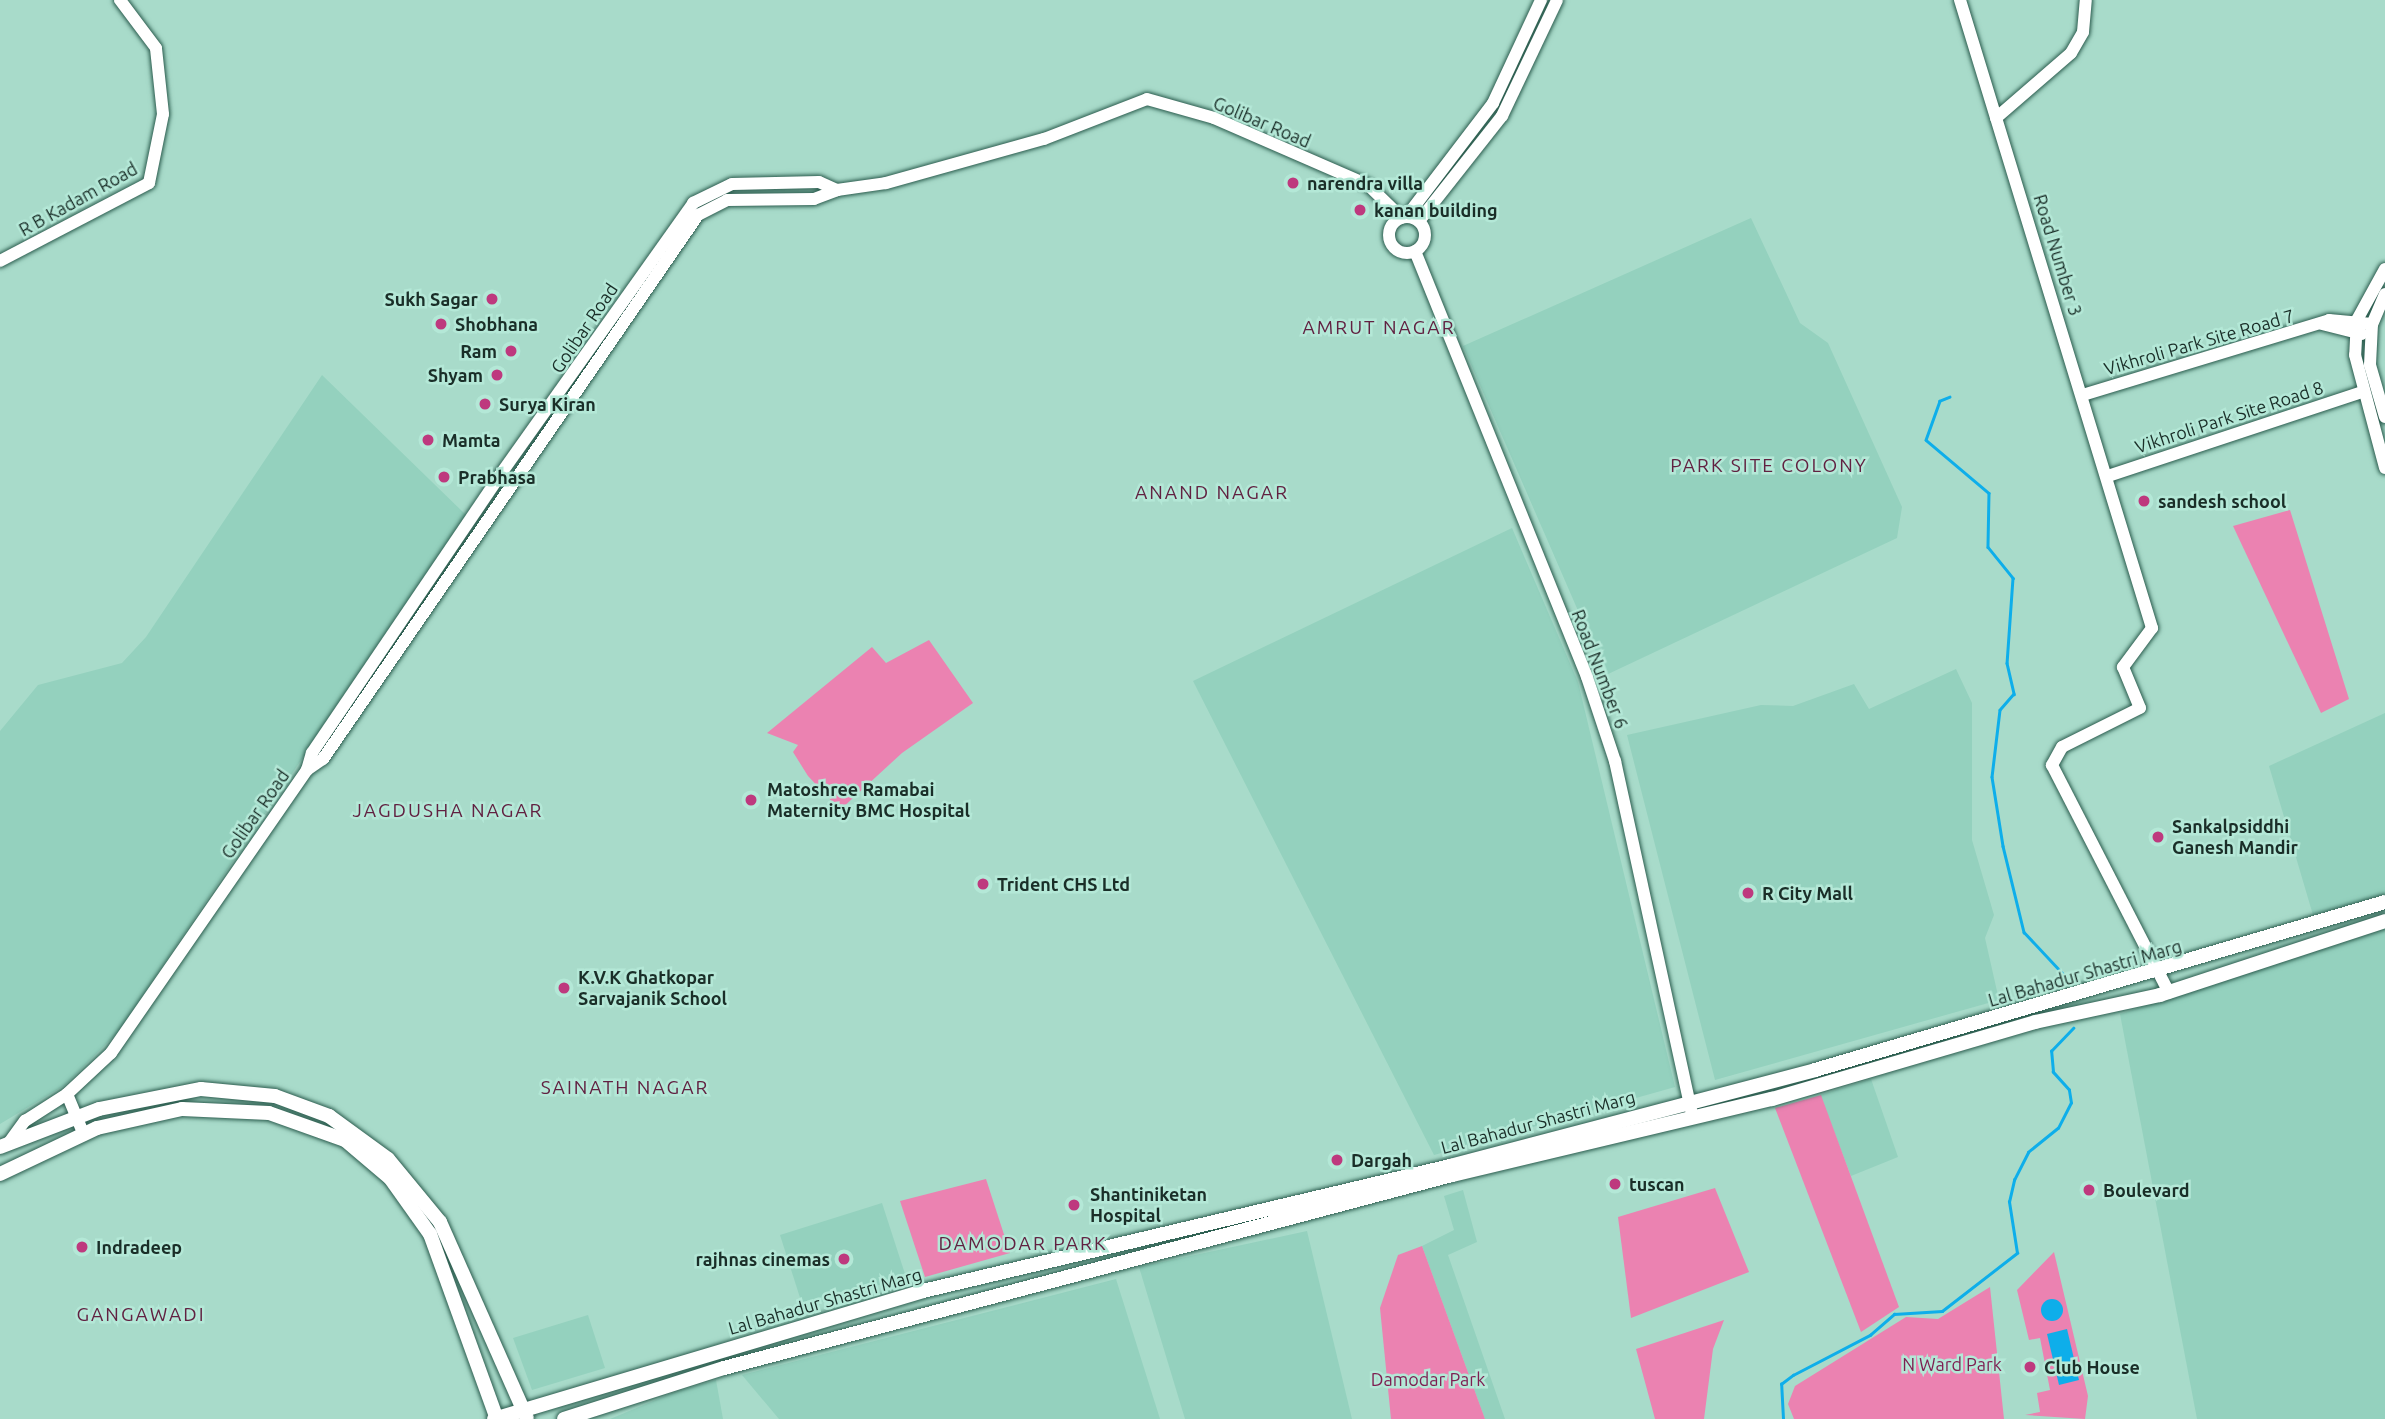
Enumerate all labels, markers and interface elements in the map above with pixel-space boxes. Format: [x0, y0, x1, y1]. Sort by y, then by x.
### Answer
street label: Golibar Road [1210, 92, 1314, 152]
street label: R B Kadam Road [15, 158, 141, 240]
place label: narendra villa [1307, 172, 1423, 194]
marker: narendra villa [1285, 175, 1301, 191]
street label: Road Number 3 [2029, 192, 2087, 318]
place label: kanan building [1374, 199, 1498, 221]
marker: kanan building [1352, 202, 1368, 218]
street label: Golibar Road [546, 279, 622, 377]
place label: Sukh Sagar [384, 288, 478, 310]
marker: Sukh Sagar [484, 291, 500, 307]
street label: Vikhroli Park Site Road 7 [2101, 304, 2297, 380]
place label: Shobhana [455, 313, 538, 335]
marker: Shobhana [433, 316, 449, 332]
district label: AMRUT NAGAR [1304, 317, 1454, 339]
place label: Ram [460, 340, 497, 362]
marker: Ram [503, 343, 519, 359]
place label: Shyam [428, 364, 483, 386]
marker: Shyam [489, 367, 505, 383]
street label: Vikhroli Park Site Road 8 [2132, 376, 2326, 458]
place label: Surya Kiran [499, 393, 596, 415]
marker: Surya Kiran [477, 396, 493, 412]
place label: Mamta [442, 429, 501, 451]
marker: Mamta [420, 432, 436, 448]
district label: PARK SITE COLONY [1672, 455, 1866, 477]
place label: Prabhasa [458, 466, 536, 488]
marker: Prabhasa [436, 469, 452, 485]
district label: ANAND NAGAR [1136, 482, 1288, 504]
place label: sandesh school [2158, 490, 2286, 512]
marker: sandesh school [2136, 493, 2152, 509]
street label: Road Number 6 [1567, 606, 1633, 732]
street label: Golibar Road [216, 765, 294, 863]
place label: Matoshree Ramabai Maternity BMC Hospital [767, 779, 970, 822]
marker: Matoshree Ramabai Maternity BMC Hospital [741, 790, 761, 810]
district label: JAGDUSHA NAGAR [354, 800, 542, 822]
place label: Sankalpsiddhi Ganesh Mandir [2172, 816, 2298, 858]
marker: Sankalpsiddhi Ganesh Mandir [2150, 829, 2166, 845]
place label: Trident CHS Ltd [997, 873, 1130, 895]
marker: Trident CHS Ltd [975, 876, 991, 892]
place label: R City Mall [1762, 882, 1853, 904]
marker: R City Mall [1740, 885, 1756, 901]
street label: Lal Bahadur Shastri Marg [1986, 935, 2184, 1011]
place label: K.V.K Ghatkopar Sarvajanik School [578, 967, 727, 1010]
marker: K.V.K Ghatkopar Sarvajanik School [556, 980, 572, 996]
district label: SAINATH NAGAR [542, 1077, 708, 1099]
street label: Lal Bahadur Shastri Marg [1438, 1086, 1638, 1158]
place label: Dargah [1351, 1149, 1412, 1171]
marker: Dargah [1329, 1152, 1345, 1168]
place label: tuscan [1629, 1173, 1685, 1195]
marker: tuscan [1607, 1176, 1623, 1192]
place label: Boulevard [2103, 1179, 2189, 1201]
marker: Boulevard [2081, 1182, 2097, 1198]
place label: Shantiniketan Hospital [1090, 1184, 1207, 1226]
marker: Shantiniketan Hospital [1064, 1195, 1084, 1215]
district label: DAMODAR PARK [940, 1233, 1106, 1255]
place label: Indradeep [96, 1236, 182, 1258]
marker: Indradeep [74, 1239, 90, 1255]
place label: rajhnas cinemas [696, 1248, 830, 1270]
marker: rajhnas cinemas [836, 1251, 852, 1267]
street label: Lal Bahadur Shastri Marg [726, 1263, 924, 1339]
district label: GANGAWADI [78, 1304, 204, 1326]
park label: N Ward Park [1902, 1353, 2002, 1375]
place label: Club House [2044, 1356, 2140, 1378]
marker: Club House [2022, 1359, 2038, 1375]
park label: Damodar Park [1371, 1368, 1485, 1390]

